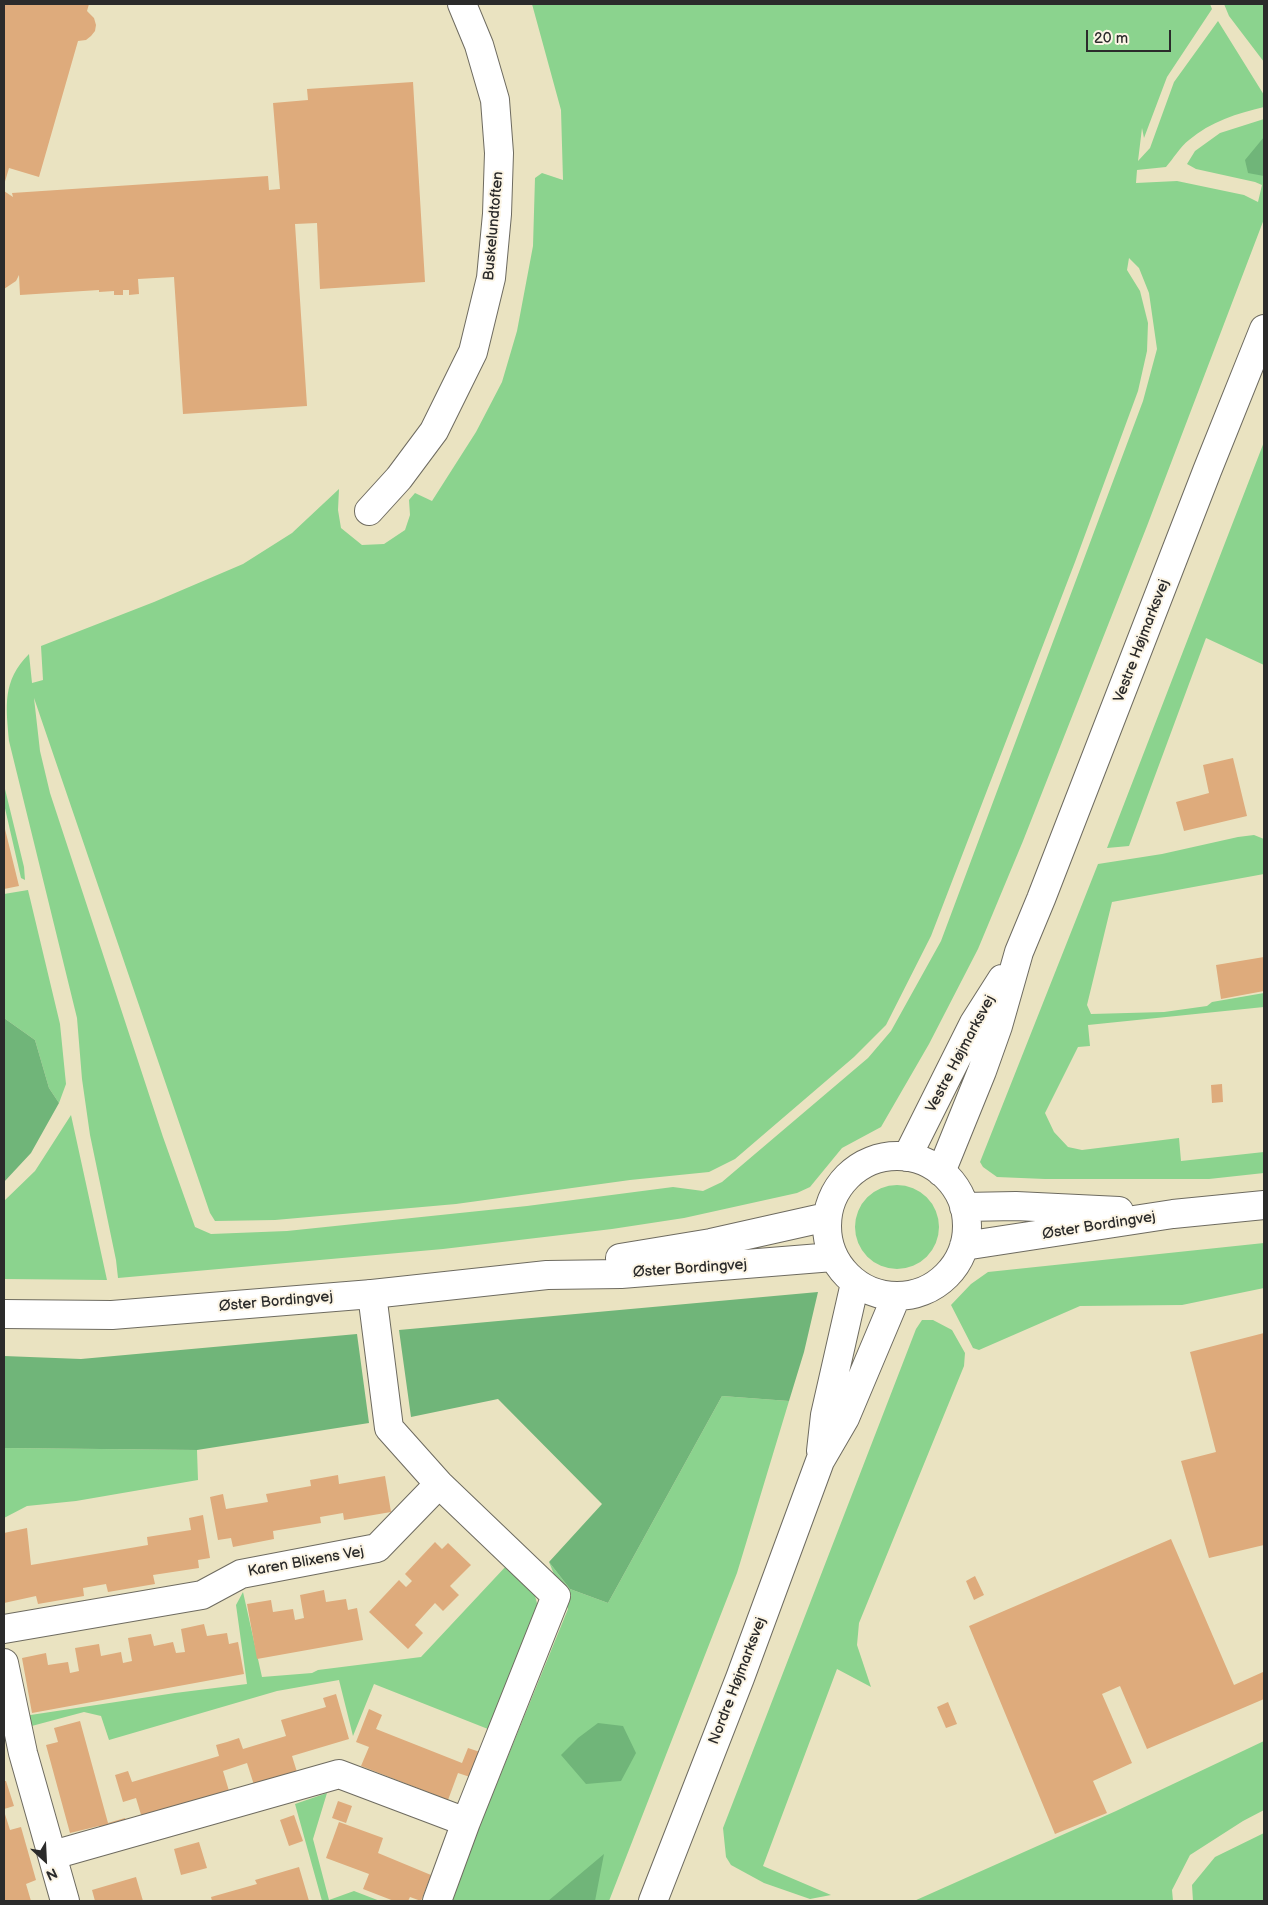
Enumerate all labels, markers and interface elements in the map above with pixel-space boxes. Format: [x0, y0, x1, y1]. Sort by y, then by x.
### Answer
scale bar [1088, 20, 1173, 52]
text: 20 m [1094, 29, 1128, 48]
street label: Buskelundtoften [480, 171, 508, 281]
street label: Vestre Højmarksvej [1110, 577, 1174, 705]
street label: Vestre Højmarksvej [922, 992, 1000, 1116]
street label: Øster Bordingvej [1041, 1208, 1157, 1244]
street label: Øster Bordingvej [632, 1256, 748, 1282]
street label: Øster Bordingvej [218, 1288, 334, 1316]
street label: Karen Blixens Vej [247, 1543, 365, 1581]
street label: Nordre Højmarksvej [705, 1615, 771, 1747]
north arrow [20, 1835, 70, 1885]
text: N [43, 1864, 60, 1884]

